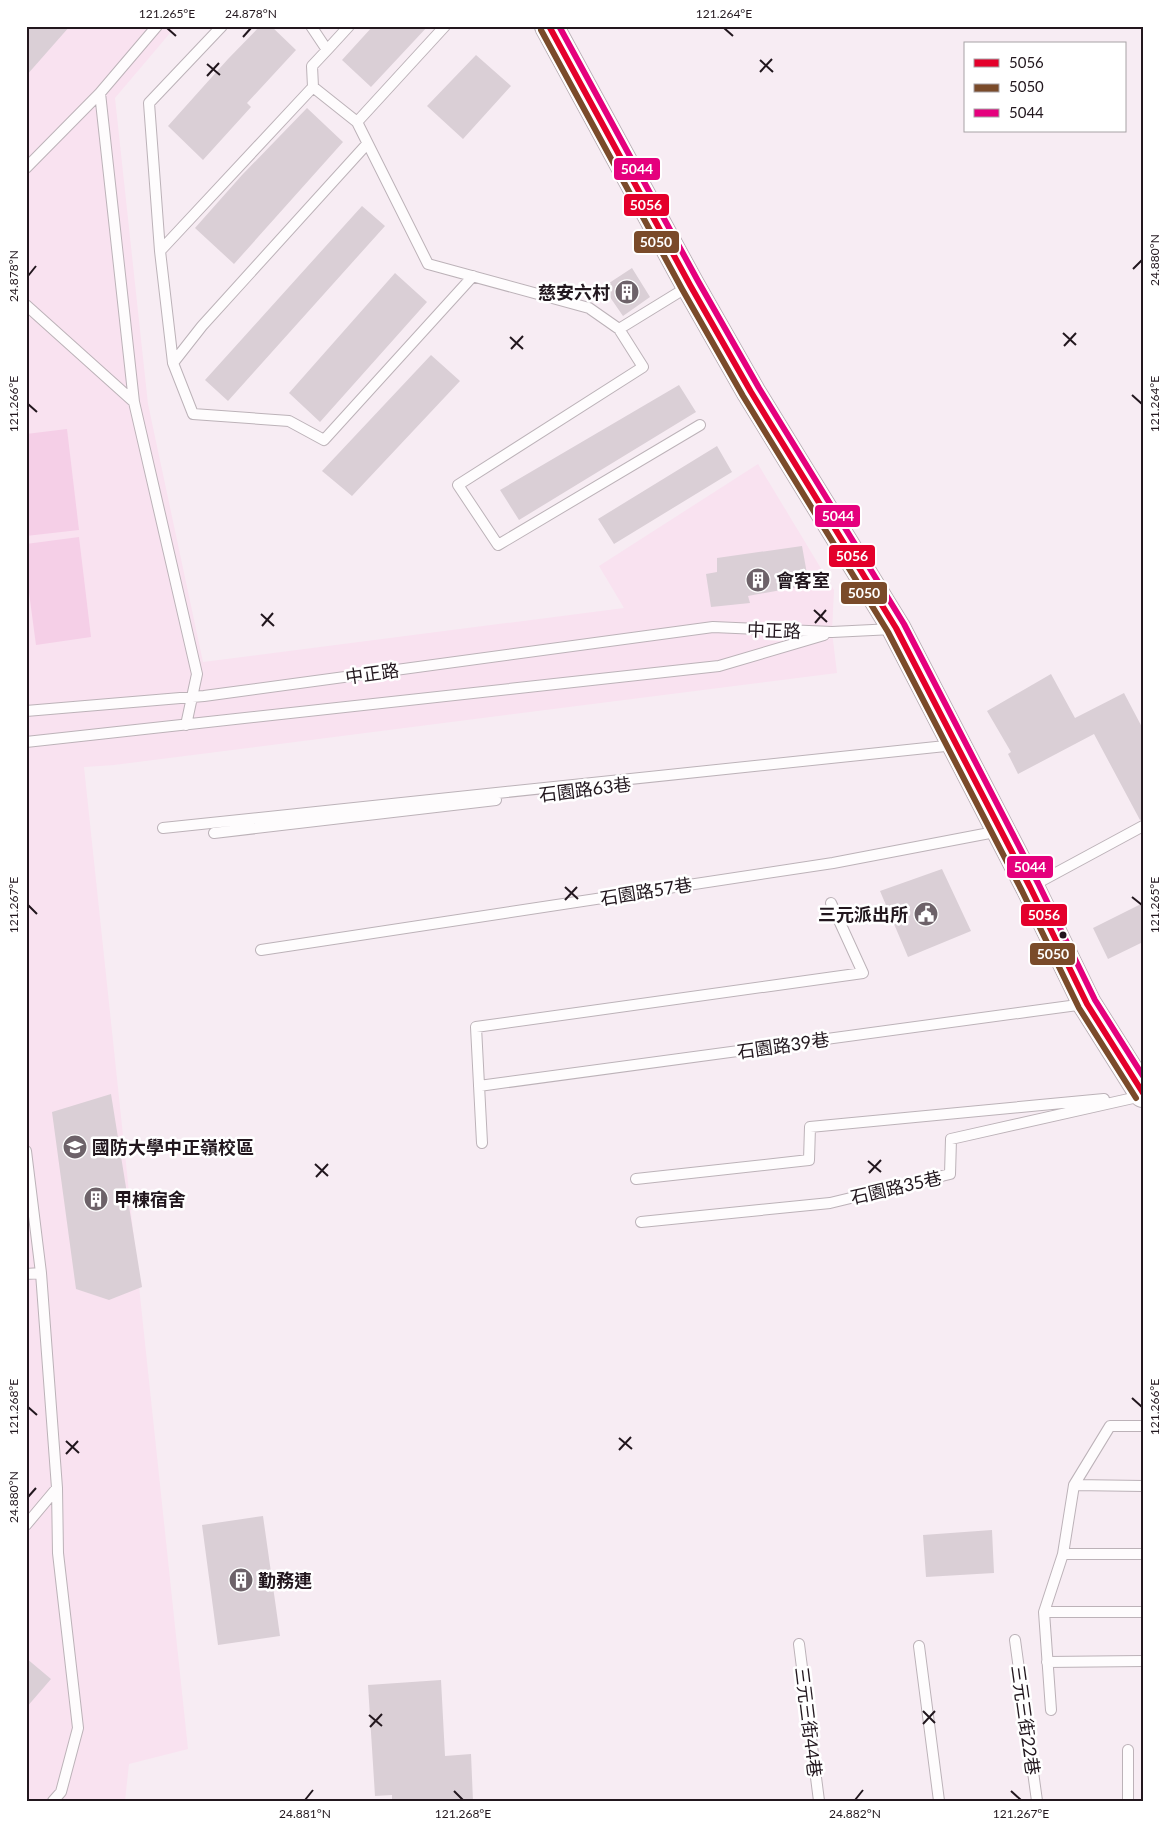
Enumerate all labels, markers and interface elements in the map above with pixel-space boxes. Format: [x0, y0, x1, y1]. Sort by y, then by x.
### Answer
text: 121.265°E [139, 6, 195, 21]
text: 24.878°N [225, 6, 277, 21]
text: 121.264°E [696, 6, 752, 21]
legend [964, 42, 1126, 132]
text: 5056 [1009, 53, 1044, 71]
text: 5050 [1009, 77, 1044, 95]
text: 5044 [1009, 103, 1044, 121]
line badge: 5044 [613, 157, 661, 181]
text: 5044 [621, 160, 653, 177]
line badge: 5056 [623, 193, 670, 217]
text: 5056 [630, 196, 662, 213]
line badge: 5050 [633, 230, 680, 254]
text: 5050 [640, 233, 672, 250]
text: 24.880°N [1147, 234, 1162, 286]
text: 24.878°N [6, 250, 21, 302]
building icon: 慈安六村 [614, 279, 640, 305]
place label: 慈安六村 [538, 281, 610, 303]
text: 121.266°E [6, 376, 21, 432]
text: 121.264°E [1147, 376, 1162, 432]
line badge: 5044 [814, 504, 861, 528]
text: 5044 [822, 507, 854, 524]
line badge: 5056 [828, 544, 876, 568]
text: 5056 [836, 547, 868, 564]
building icon: 會客室 [745, 567, 771, 593]
place label: 會客室 [776, 569, 830, 591]
line badge: 5050 [840, 581, 888, 605]
text: 5050 [848, 584, 880, 601]
street label: 中正路 [747, 618, 801, 642]
street label: 中正路 [344, 658, 400, 688]
street label: 石園路63巷 [538, 772, 632, 806]
line badge: 5044 [1006, 855, 1054, 879]
text: 5044 [1014, 858, 1046, 875]
street label: 石園路57巷 [598, 873, 694, 909]
text: 121.267°E [6, 877, 21, 933]
text: 121.265°E [1147, 877, 1162, 933]
public building icon: 三元派出所 [913, 901, 939, 927]
place label: 三元派出所 [818, 903, 908, 925]
line badge: 5056 [1020, 903, 1068, 927]
text: 5056 [1028, 906, 1060, 923]
unlabelled marker [1058, 930, 1068, 940]
line badge: 5050 [1029, 942, 1076, 966]
text: 5050 [1037, 945, 1069, 962]
street label: 石園路39巷 [735, 1028, 831, 1062]
school or university icon: 國防大學中正嶺校區 [62, 1134, 88, 1160]
place label: 國防大學中正嶺校區 [92, 1136, 254, 1158]
street label: 石園路35巷 [848, 1166, 944, 1208]
building icon: 甲棟宿舍 [83, 1186, 109, 1212]
place label: 甲棟宿舍 [114, 1188, 186, 1210]
text: 121.268°E [6, 1379, 21, 1435]
text: 121.266°E [1147, 1379, 1162, 1435]
text: 24.880°N [6, 1471, 21, 1523]
building icon: 勤務連 [228, 1567, 254, 1593]
place label: 勤務連 [258, 1569, 312, 1591]
street label: 三元三街22巷 [1007, 1664, 1045, 1776]
street label: 三元三街44巷 [791, 1666, 827, 1778]
text: 24.881°N [279, 1806, 331, 1821]
text: 121.268°E [435, 1806, 491, 1821]
text: 24.882°N [829, 1806, 881, 1821]
text: 121.267°E [993, 1806, 1049, 1821]

